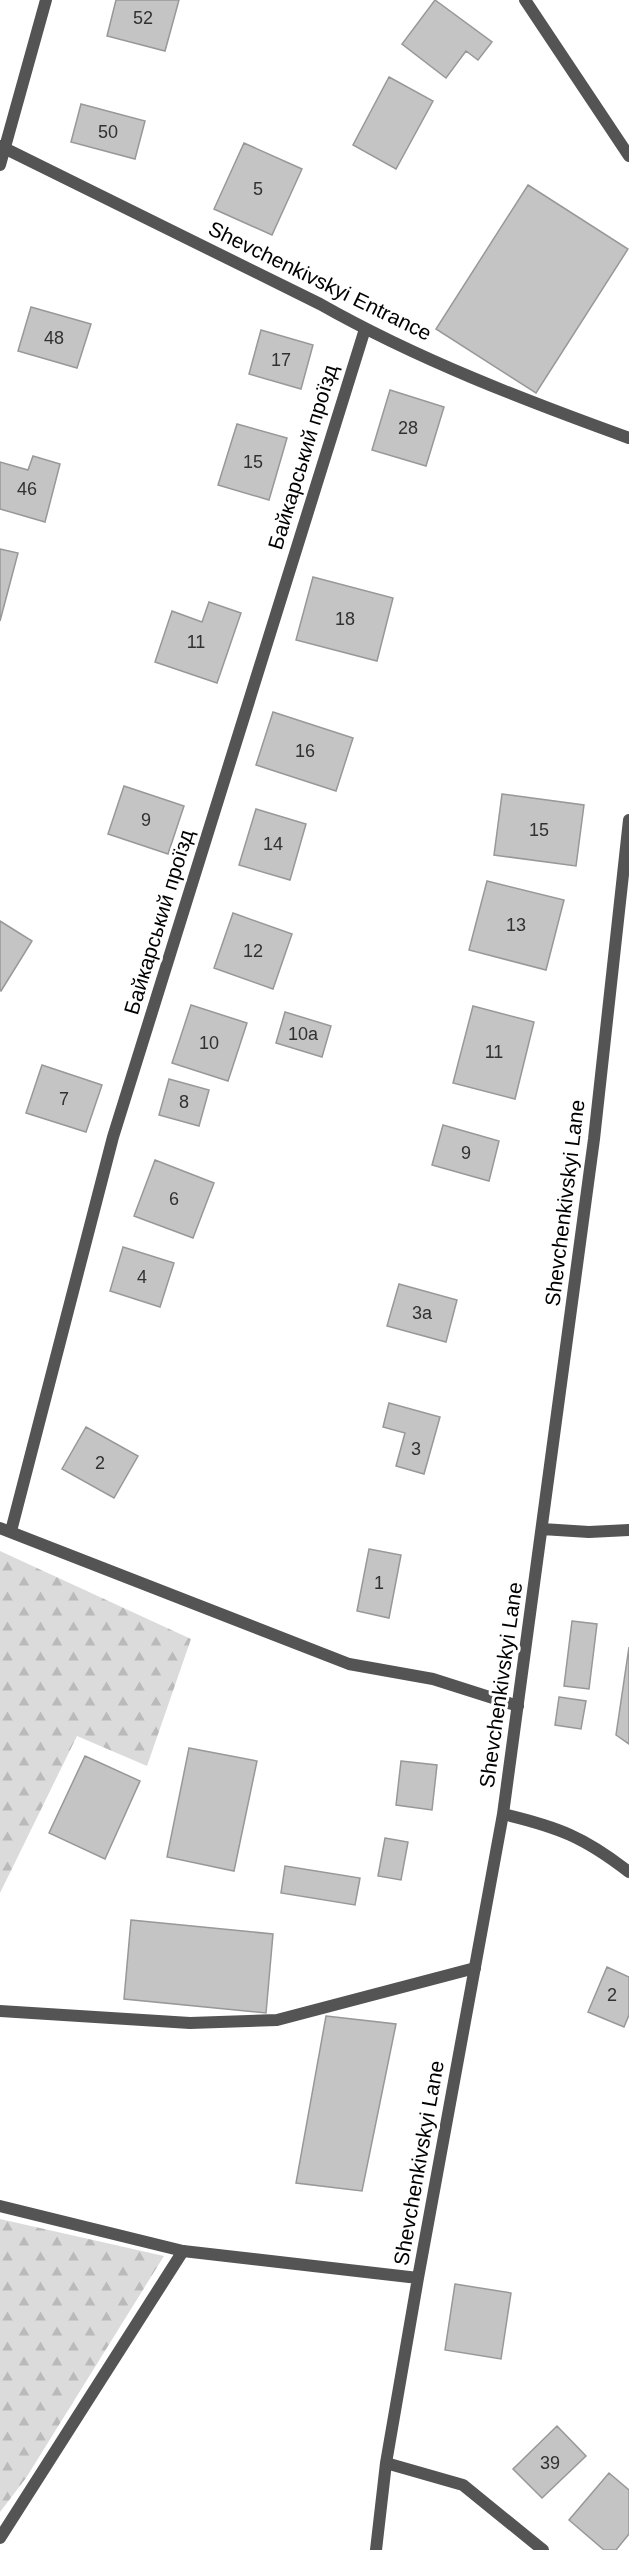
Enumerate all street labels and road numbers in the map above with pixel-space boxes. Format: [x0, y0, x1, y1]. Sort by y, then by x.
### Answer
street label: Shevchenkivskyi Entrance [205, 216, 435, 345]
street label: Байкарський проїзд [263, 362, 342, 552]
street label: Байкарський проїзд [119, 827, 198, 1017]
street label: Shevchenkivskyi Lane [540, 1098, 589, 1307]
street label: Shevchenkivskyi Lane [475, 1580, 526, 1789]
street label: Shevchenkivskyi Lane [389, 2059, 448, 2267]

